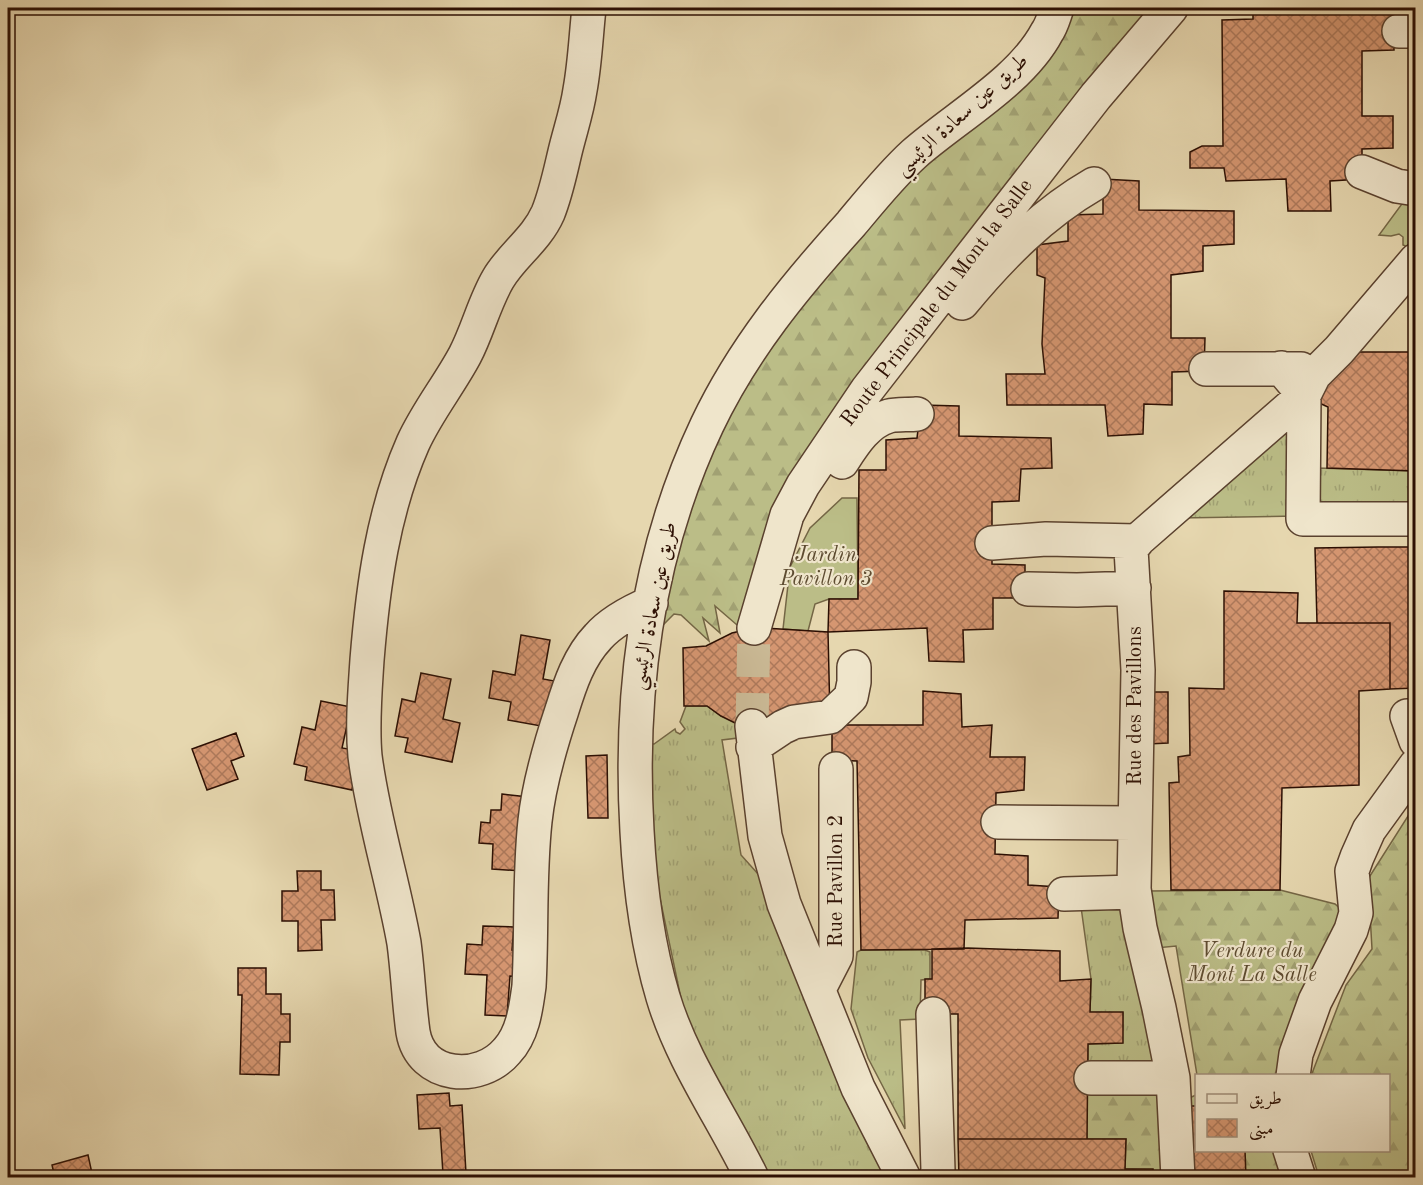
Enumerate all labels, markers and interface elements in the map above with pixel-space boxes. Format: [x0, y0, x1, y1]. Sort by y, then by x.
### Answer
street label: طريق عين سعادة الرئيسي [891, 49, 1038, 186]
street label: Route Principale du Mont la Salle [837, 175, 1037, 431]
street label: طريق عين سعادة الرئيسي [626, 520, 688, 693]
park label: Jardin Pavillon 3 [779, 545, 872, 590]
street label: Rue des Pavillons [1125, 626, 1146, 786]
street label: Rue Pavillon 2 [826, 815, 847, 947]
park label: Verdure du Mont La Salle [1186, 941, 1317, 986]
legend [1195, 1074, 1390, 1152]
text: طريق [1249, 1090, 1282, 1110]
text: مبنى [1249, 1120, 1274, 1141]

